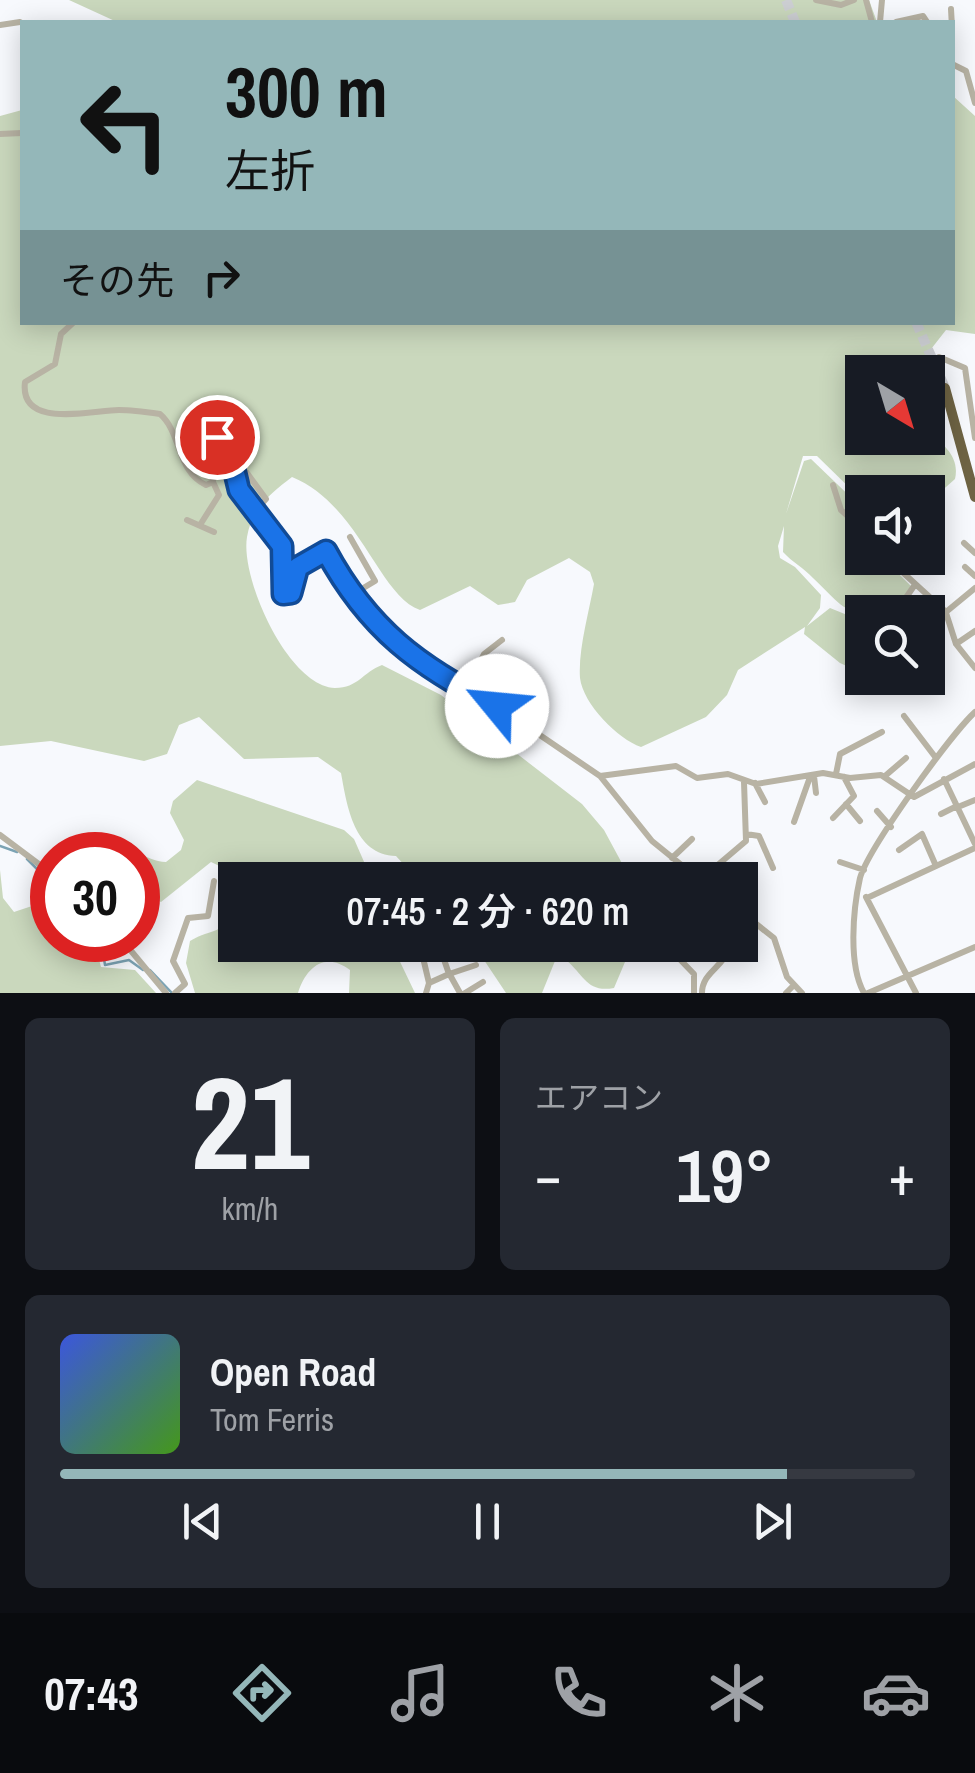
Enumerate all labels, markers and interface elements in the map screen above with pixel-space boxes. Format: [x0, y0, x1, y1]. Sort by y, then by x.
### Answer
text: 300 m [225, 45, 388, 139]
icon: left [60, 60, 190, 190]
text: 左折 [225, 140, 315, 201]
icon: right [194, 250, 249, 305]
text: その先 [60, 255, 174, 306]
north arrow [845, 355, 945, 455]
map controls [845, 355, 945, 695]
pin [175, 395, 260, 480]
icon: arrive [190, 410, 245, 465]
button: sound [845, 475, 945, 575]
button: search [845, 595, 945, 695]
position arrow [445, 654, 549, 758]
speed limit sign: 30 [30, 832, 160, 962]
text: 07:45 · 2 分 · 620 m [347, 886, 629, 937]
text: 21 [191, 1034, 309, 1210]
text: エアコン [535, 1076, 663, 1119]
text: 19° [676, 1124, 774, 1225]
text: − [535, 1138, 561, 1212]
text: + [889, 1138, 915, 1212]
text: km/h [222, 1187, 278, 1230]
text: Open Road [210, 1347, 376, 1398]
text: Tom Ferris [210, 1398, 334, 1441]
icon: previous [175, 1494, 230, 1549]
icon: pause [460, 1494, 515, 1549]
icon: next [745, 1494, 800, 1549]
icon: directions [227, 1658, 297, 1728]
icon: music [385, 1658, 455, 1728]
icon: phone [544, 1658, 614, 1728]
icon: climate [702, 1658, 772, 1728]
icon: car [861, 1658, 931, 1728]
text: 07:43 [44, 1663, 139, 1724]

